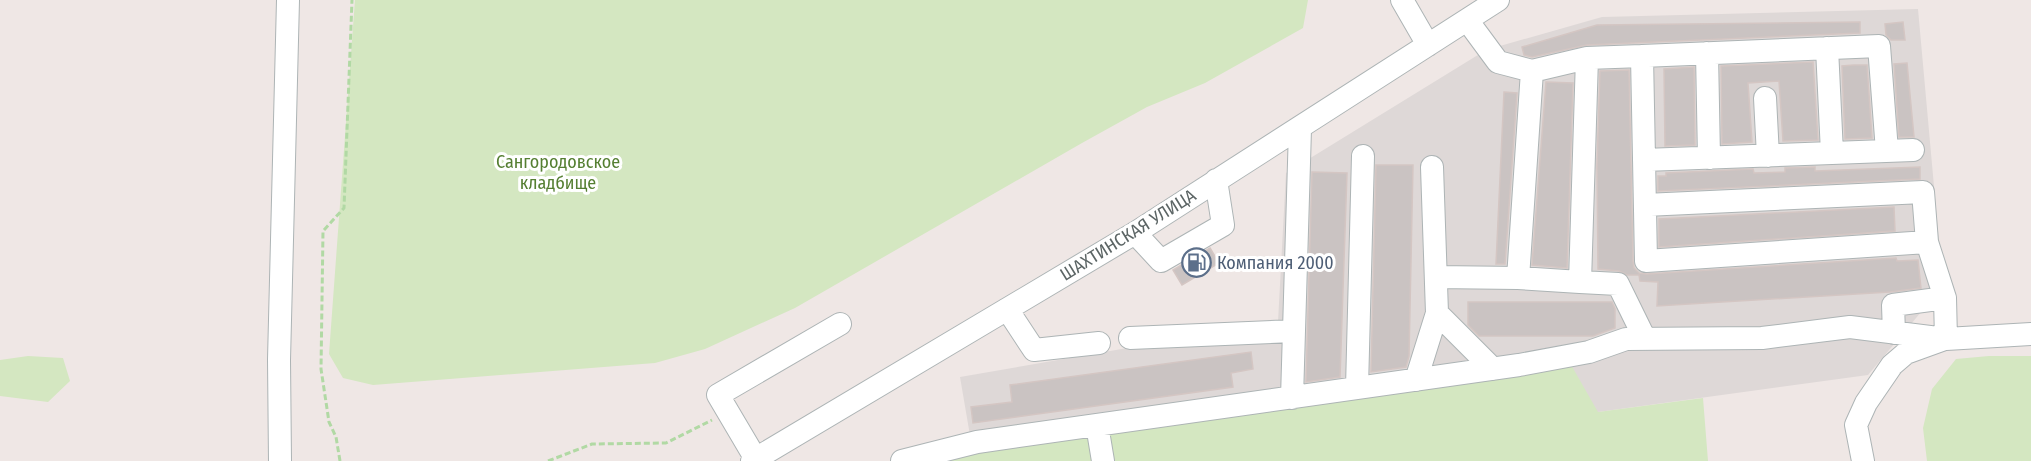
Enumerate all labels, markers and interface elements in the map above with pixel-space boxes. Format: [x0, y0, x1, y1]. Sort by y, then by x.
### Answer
park label: Сангородовское кладбище [496, 151, 620, 194]
street label: ШАХТИНСКАЯ УЛИЦА [1056, 184, 1200, 286]
fuel station icon: Компания 2000 [1180, 247, 1212, 279]
place label: Компания 2000 [1217, 252, 1334, 274]

